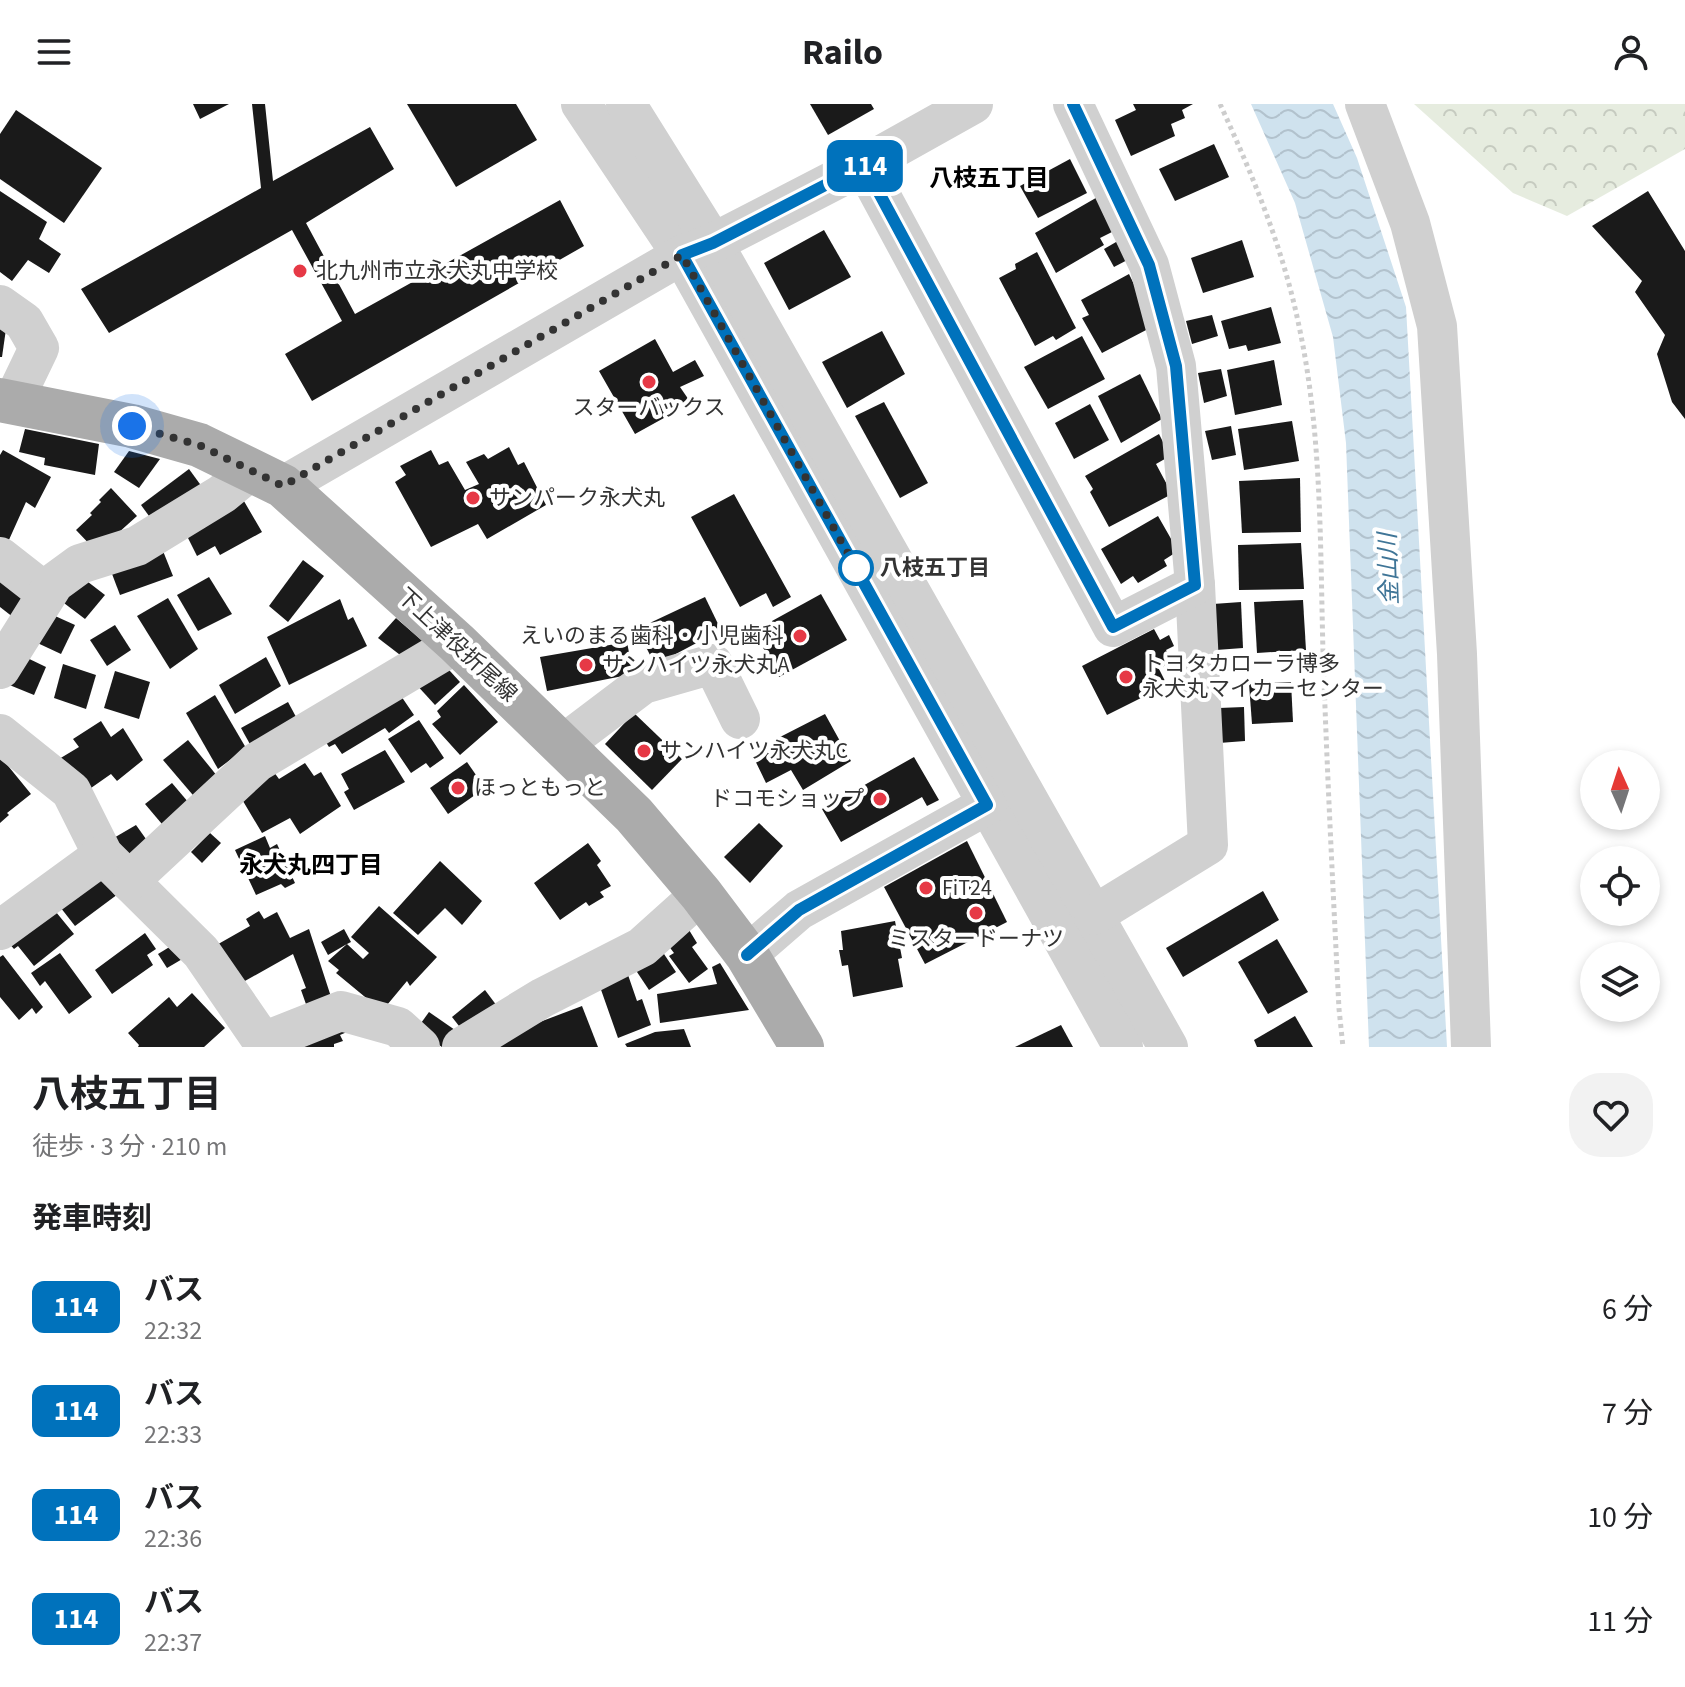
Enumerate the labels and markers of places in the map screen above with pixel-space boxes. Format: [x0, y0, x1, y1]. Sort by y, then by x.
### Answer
place label: 北九州市立永犬丸中学校 [316, 255, 558, 287]
marker: 北九州市立永犬丸中学校 [291, 262, 309, 280]
marker: スターバックス [640, 373, 658, 391]
place label: スターバックス [572, 392, 726, 424]
place label: サンパーク永犬丸 [489, 482, 665, 514]
marker: サンパーク永犬丸 [464, 489, 482, 507]
marker: 八枝五丁目 [839, 551, 873, 585]
place label: 八枝五丁目 [880, 552, 990, 584]
place label: えいのまる歯科・小児歯科 [520, 620, 784, 652]
marker: えいのまる歯科・小児歯科 [791, 627, 809, 645]
place label: トヨタカローラ博多 永犬丸マイカーセンター [1142, 648, 1384, 705]
place label: サンハイツ永犬丸A [602, 649, 790, 681]
marker: サンハイツ永犬丸A [577, 656, 595, 674]
marker: トヨタカローラ博多 永犬丸マイカーセンター [1117, 668, 1135, 686]
place label: サンハイツ永犬丸C [660, 735, 848, 767]
marker: サンハイツ永犬丸C [635, 742, 653, 760]
place label: ほっともっと [474, 772, 606, 804]
marker: ほっともっと [449, 779, 467, 797]
place label: ドコモショップ [710, 783, 864, 815]
marker: ドコモショップ [871, 790, 889, 808]
place label: FiT24 [942, 872, 992, 904]
marker: FiT24 [917, 879, 935, 897]
marker: ミスタードーナツ [967, 904, 985, 922]
place label: ミスタードーナツ [888, 923, 1064, 955]

